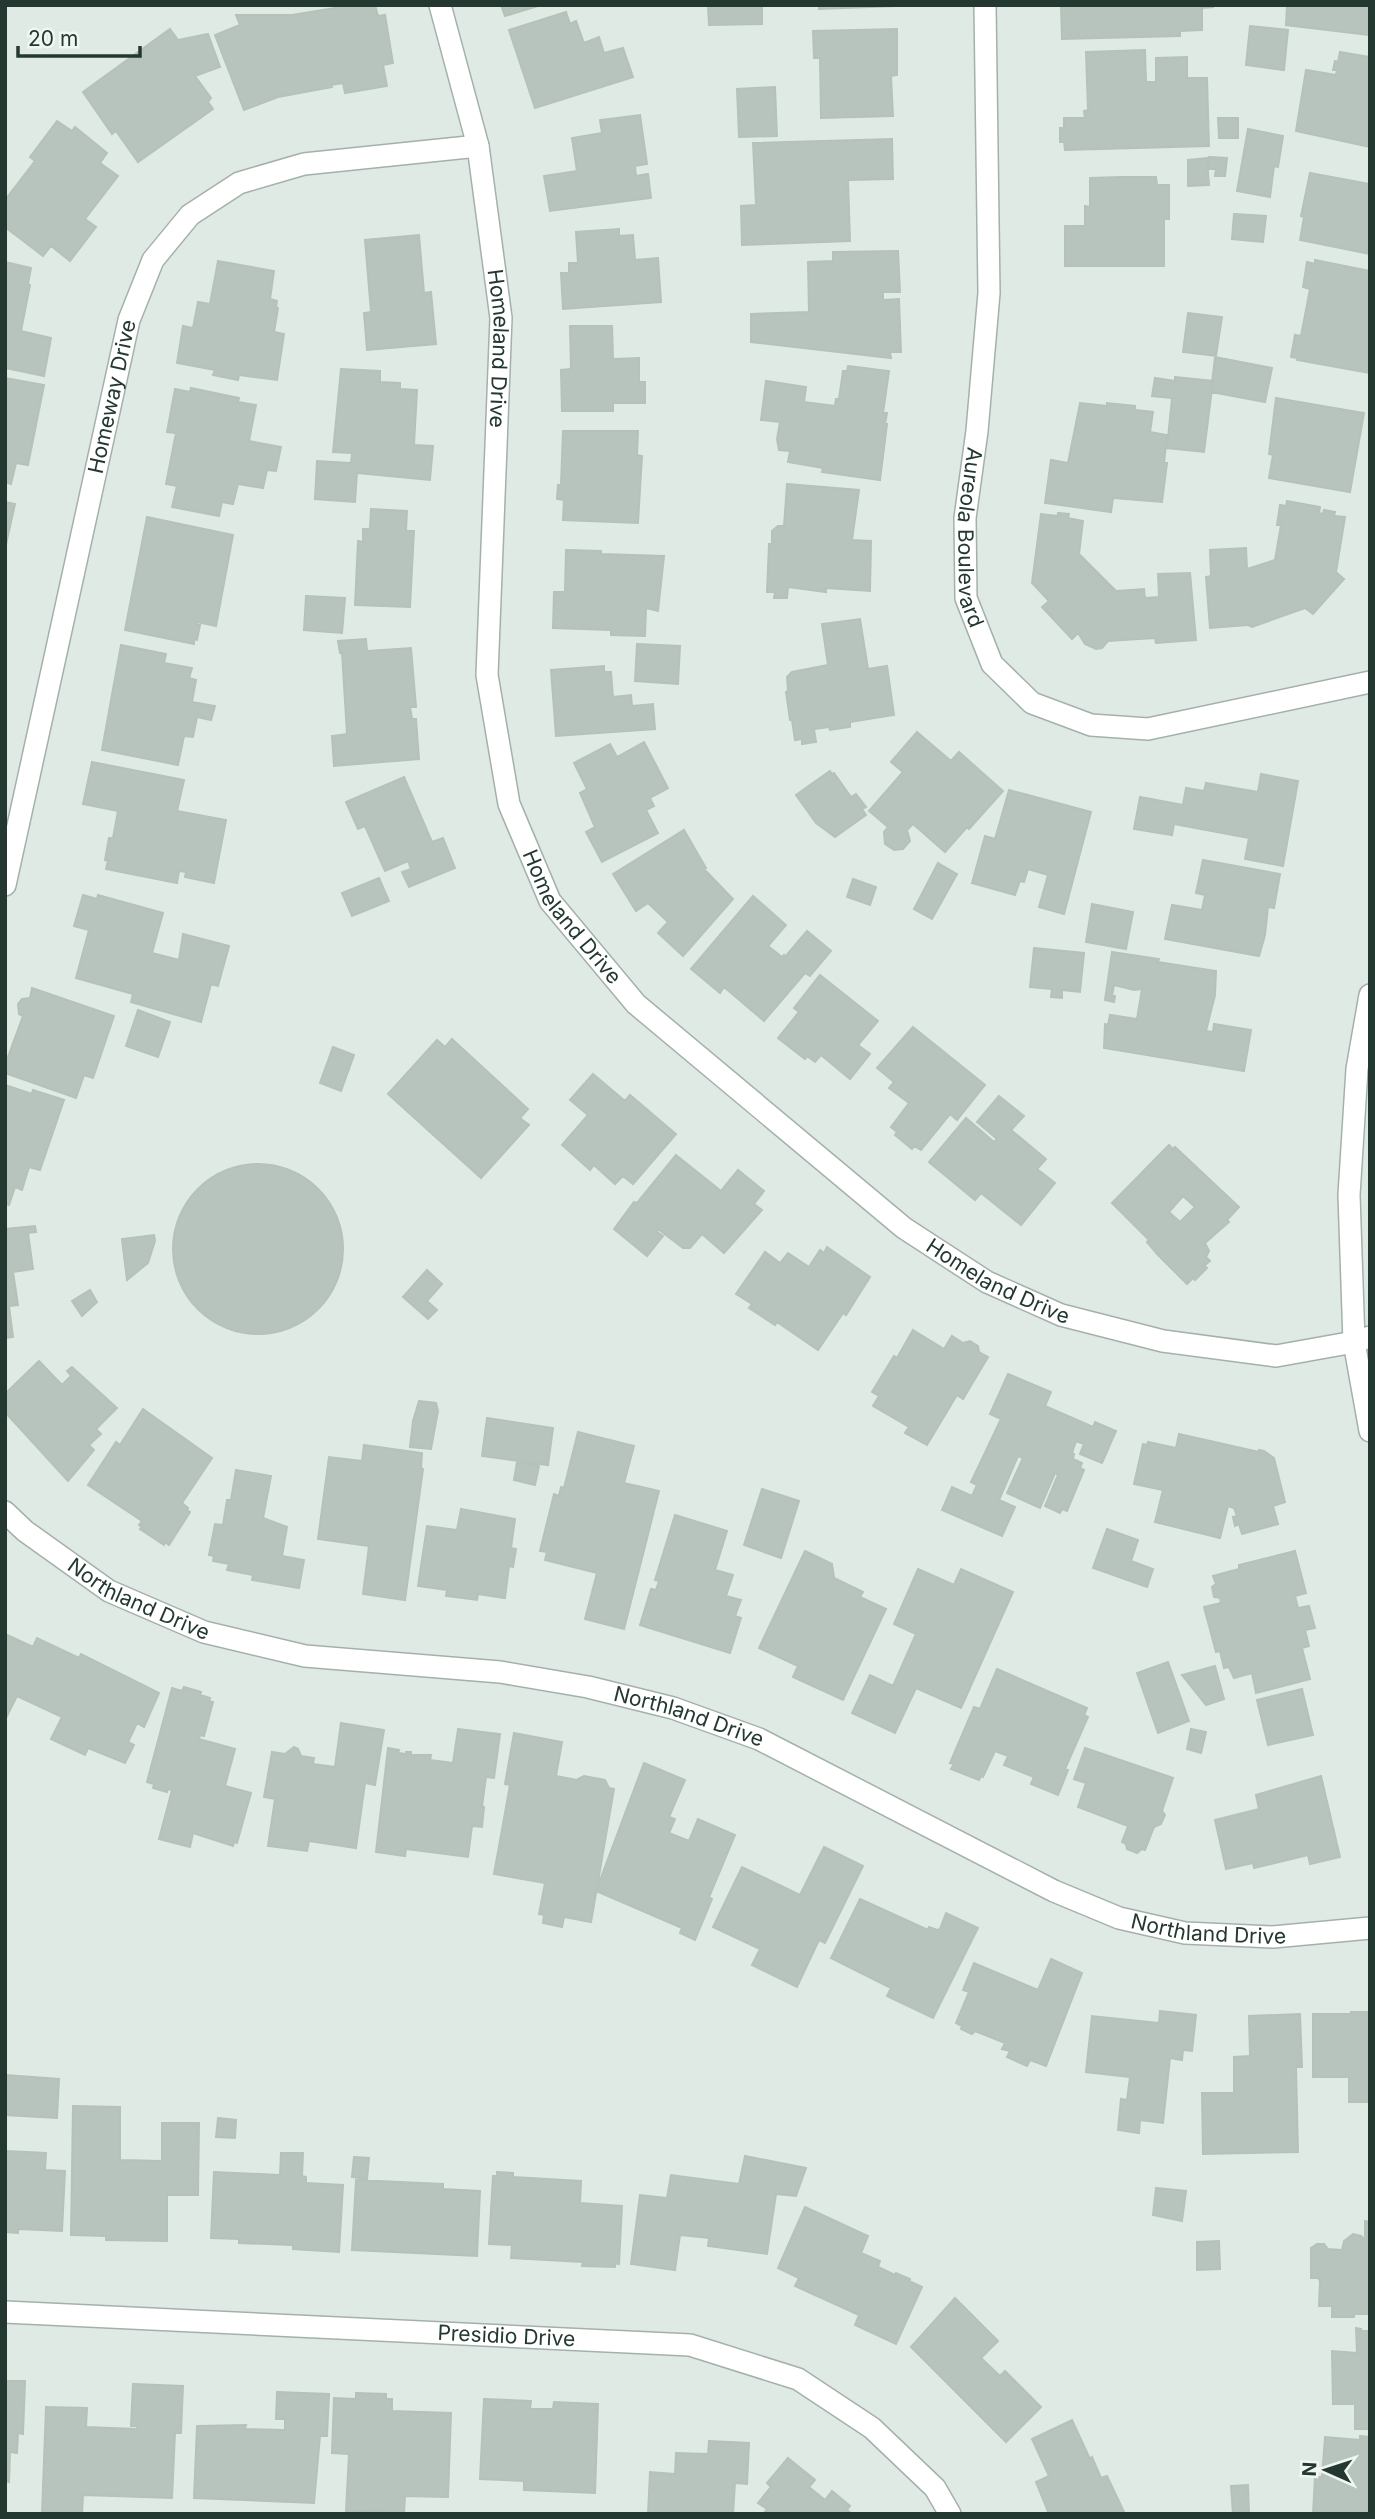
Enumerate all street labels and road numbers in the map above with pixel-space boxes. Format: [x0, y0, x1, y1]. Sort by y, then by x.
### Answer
street label: Homeland Drive [483, 268, 514, 428]
street label: Homeway Drive [83, 317, 141, 476]
street label: Aureola Boulevard [952, 446, 989, 631]
street label: Homeland Drive [518, 846, 627, 989]
street label: Homeland Drive [922, 1233, 1072, 1329]
street label: Northland Drive [63, 1553, 214, 1645]
street label: Northland Drive [611, 1681, 767, 1752]
street label: Northland Drive [1129, 1908, 1287, 1949]
street label: Presidio Drive [437, 2320, 576, 2351]

